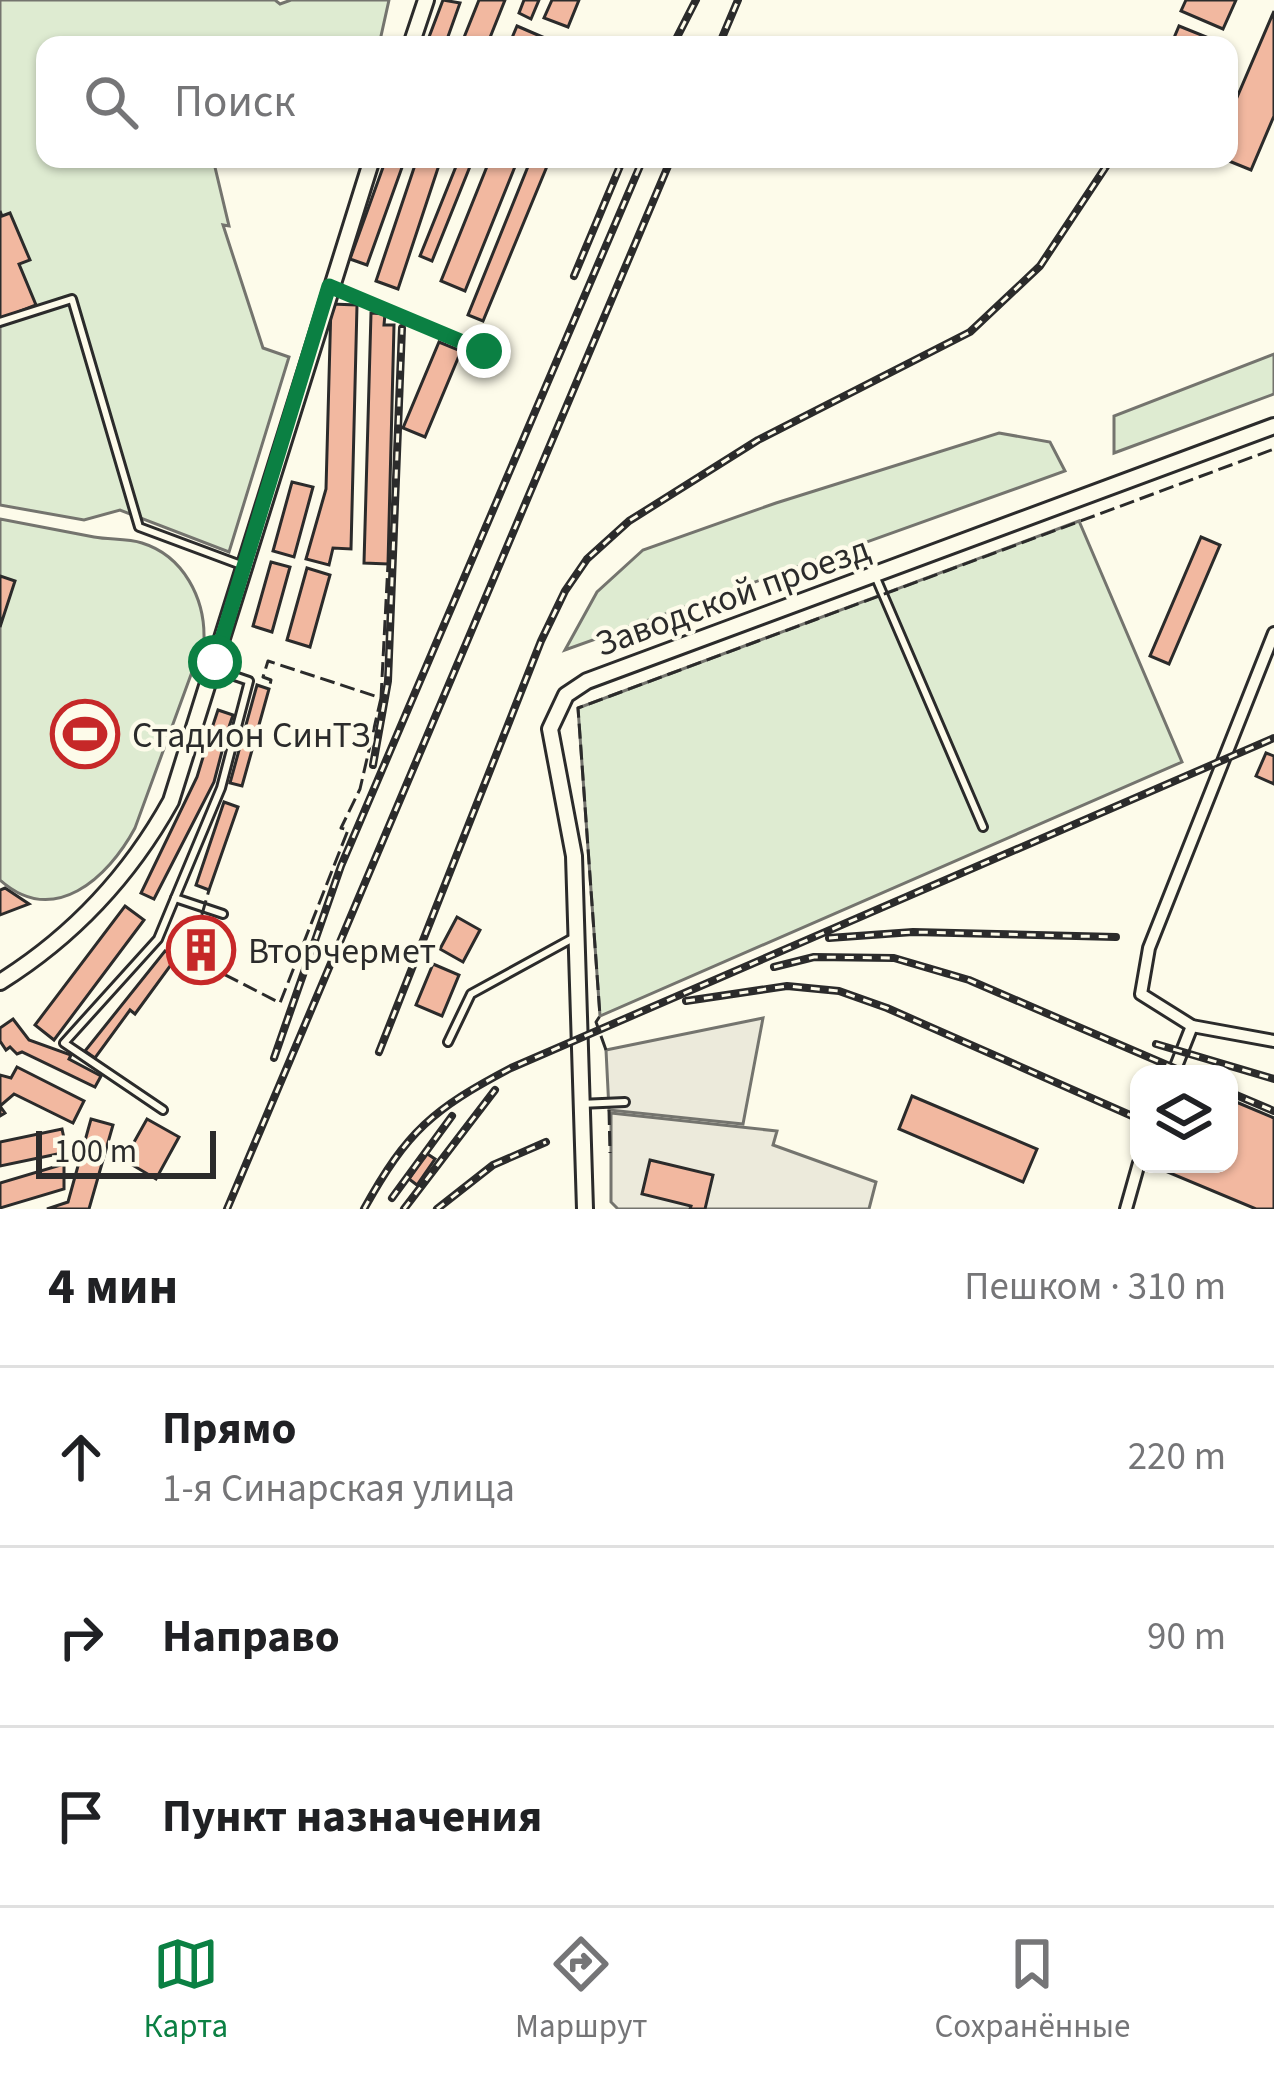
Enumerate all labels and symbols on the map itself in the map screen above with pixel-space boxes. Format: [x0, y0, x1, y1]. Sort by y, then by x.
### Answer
route end [457, 324, 511, 378]
street label: Заводской проезд [588, 523, 877, 670]
route start [188, 635, 242, 689]
sports icon: Стадион СинТЗ [50, 699, 120, 769]
place label: Стадион СинТЗ [132, 710, 371, 761]
building icon: Вторчермет [166, 915, 236, 985]
place label: Вторчермет [248, 926, 436, 977]
scale bar [36, 1125, 216, 1178]

